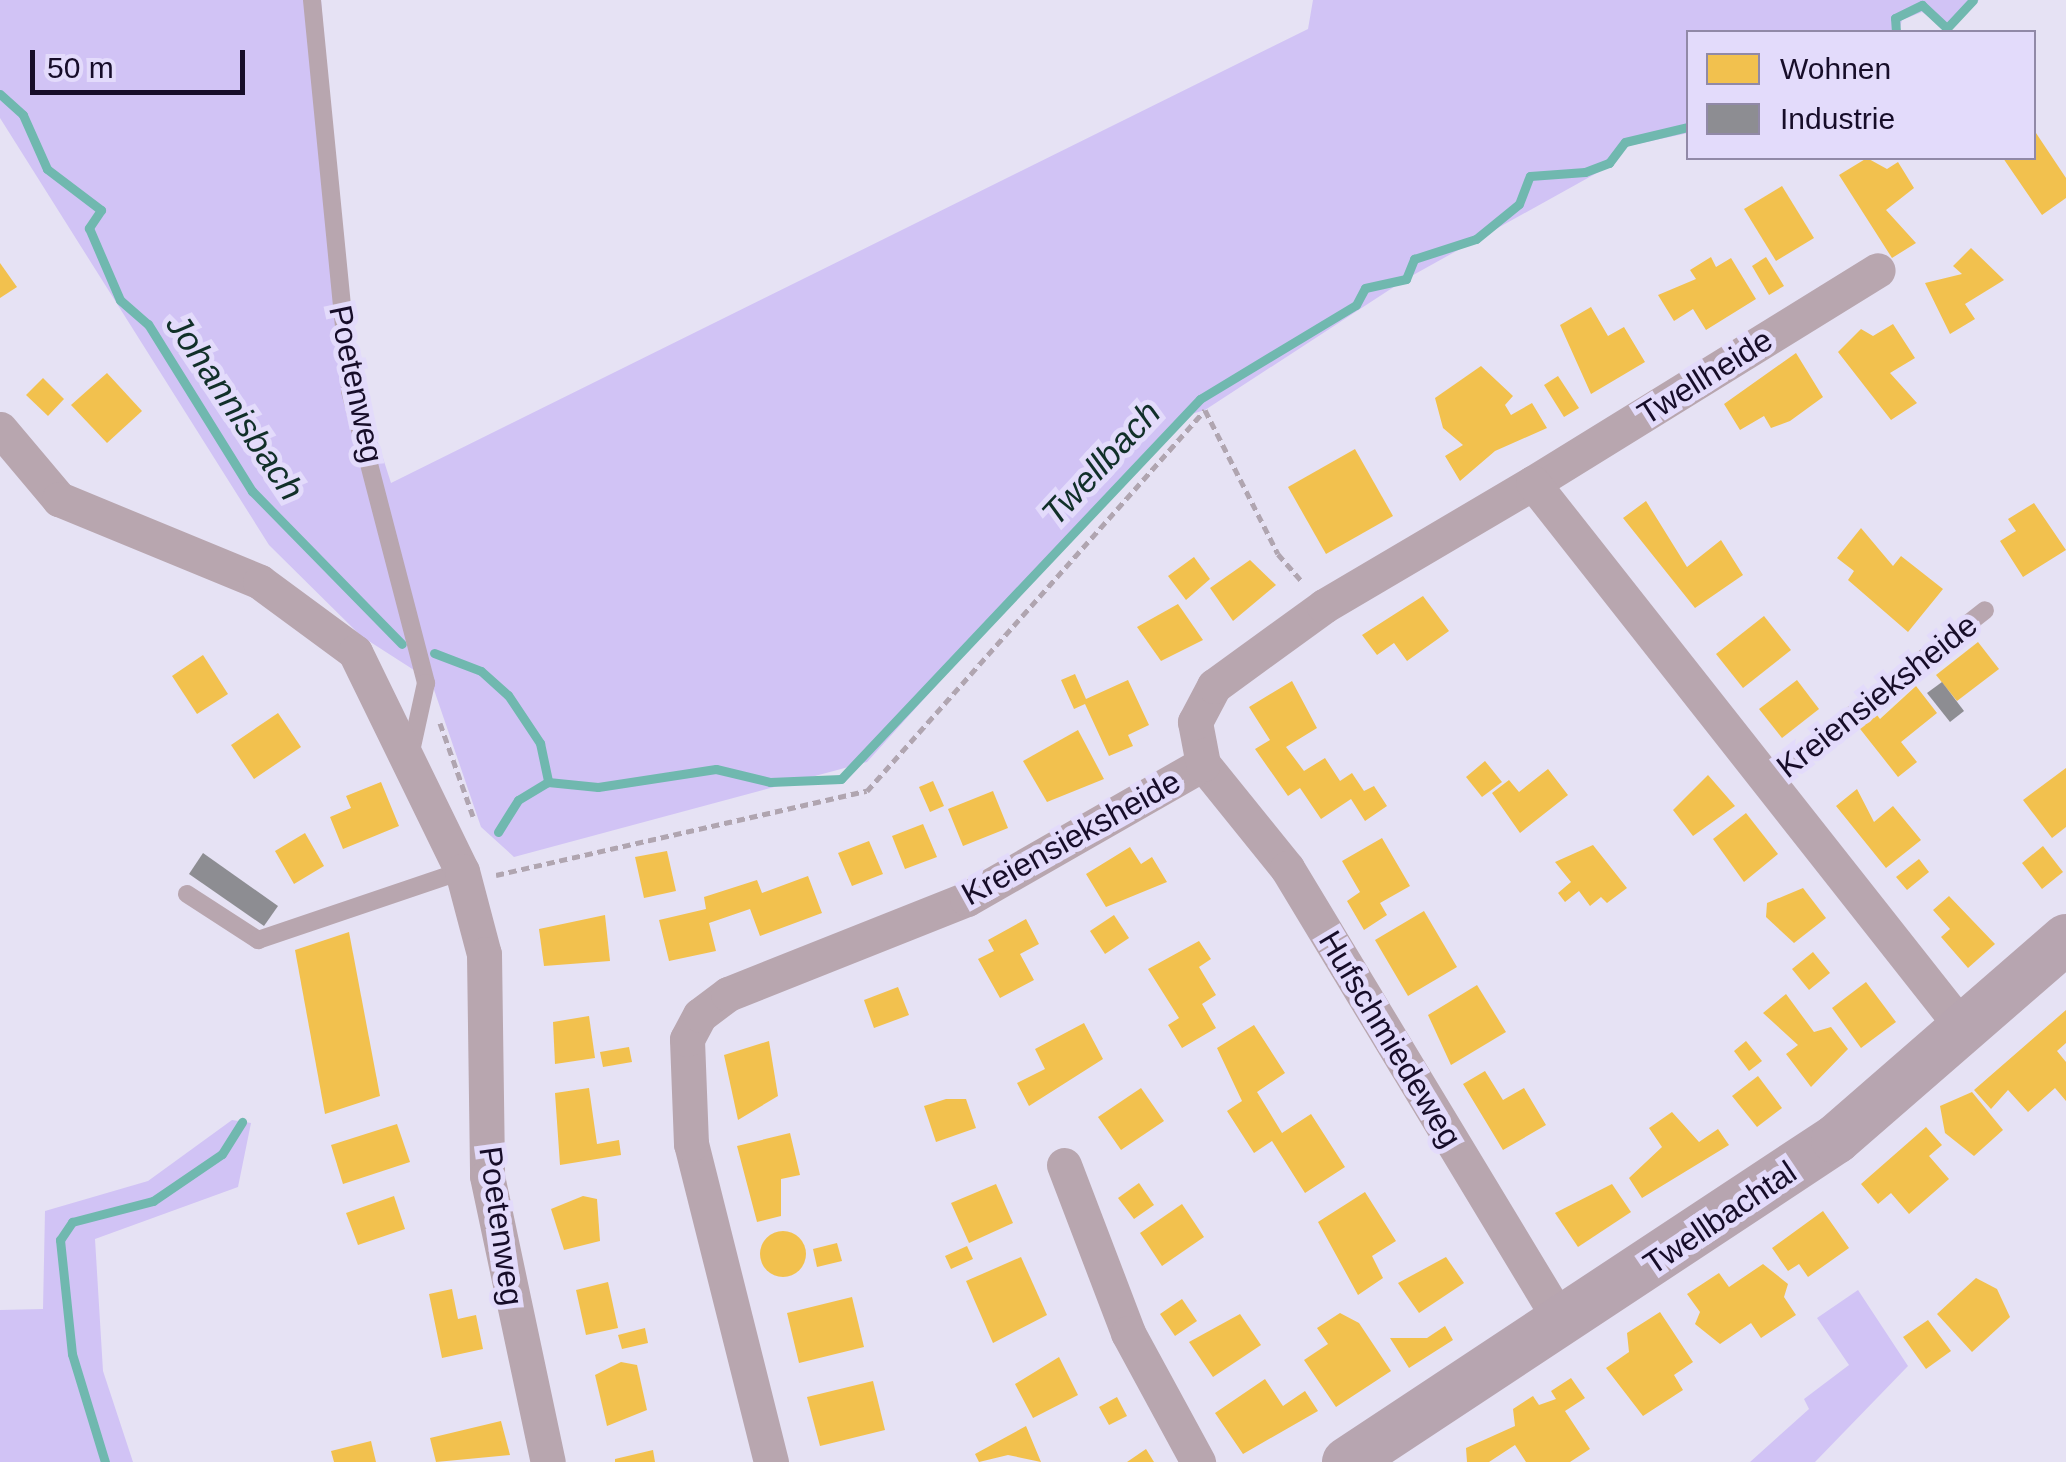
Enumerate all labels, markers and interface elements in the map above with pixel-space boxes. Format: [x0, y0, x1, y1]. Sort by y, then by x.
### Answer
scale bar [35, 30, 250, 92]
legend [1686, 30, 2036, 160]
text: 50 m [47, 51, 114, 84]
text: Wohnen [1780, 52, 1891, 85]
text: Industrie [1780, 102, 1895, 135]
street label: Poetenweg [321, 302, 391, 466]
water label: Johannisbach [157, 306, 313, 508]
street label: Twellheide [1631, 321, 1779, 433]
water label: Twellbach [1033, 392, 1169, 534]
street label: Kreiensieksheide [1769, 606, 1985, 786]
street label: Kreiensieksheide [955, 762, 1187, 914]
street label: Hufschmiedeweg [1310, 924, 1470, 1154]
street label: Poetenweg [471, 1144, 531, 1308]
street label: Twellbachtal [1636, 1153, 1804, 1283]

